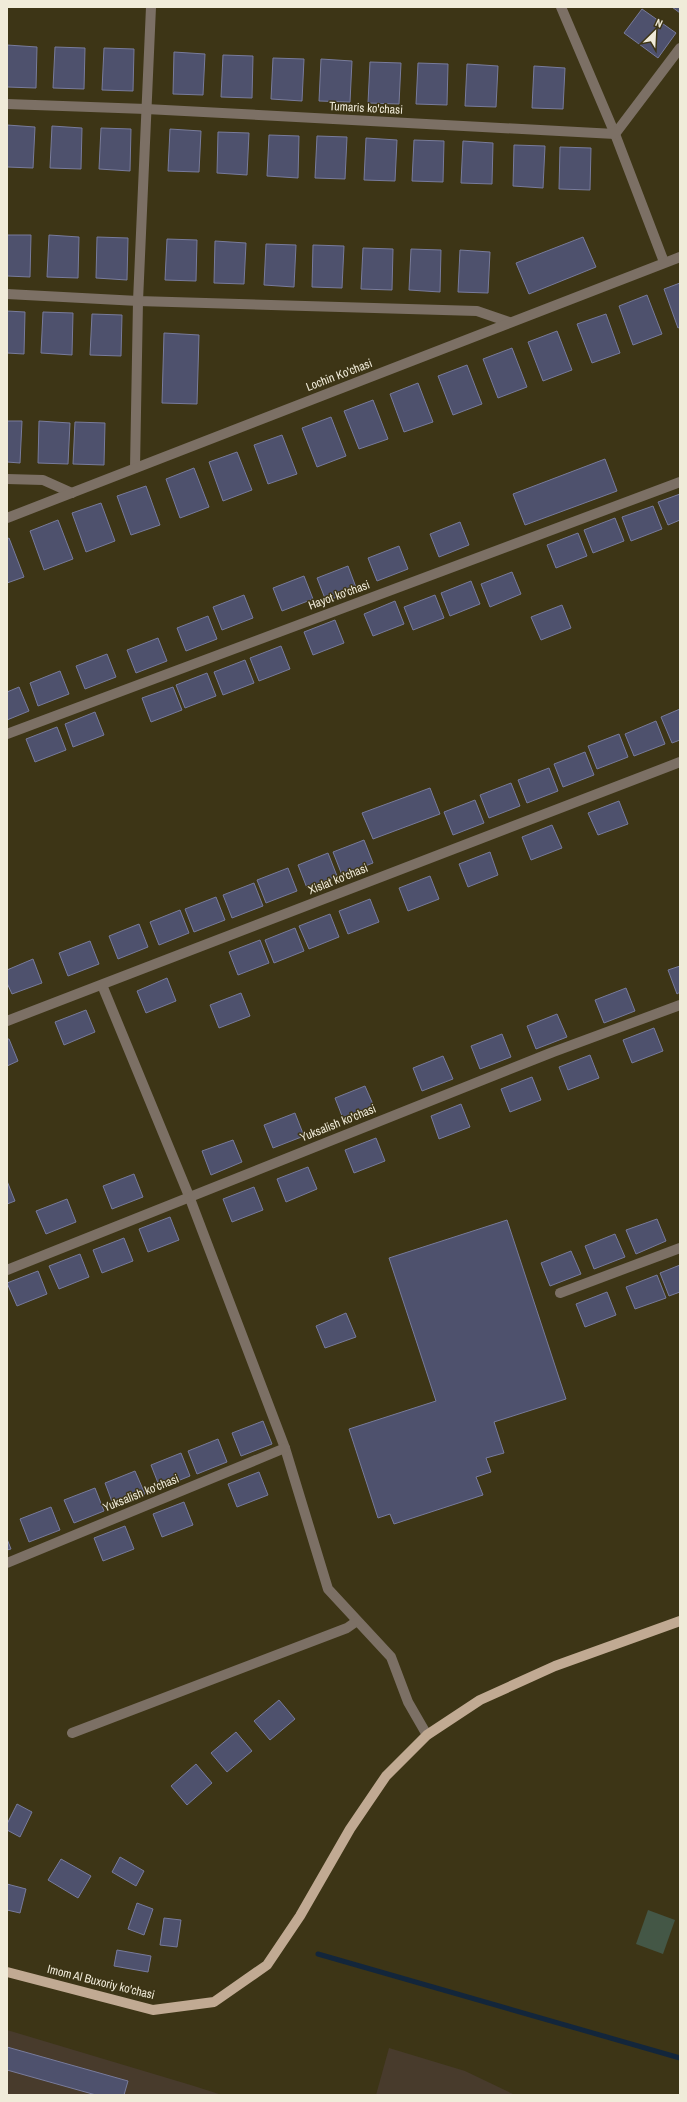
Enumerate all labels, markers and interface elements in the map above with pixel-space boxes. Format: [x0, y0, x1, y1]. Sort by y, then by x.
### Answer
north arrow [635, 12, 675, 52]
text: N [653, 15, 665, 31]
street label: Tumaris ko'chasi [329, 98, 403, 118]
street label: Lochin Ko'chasi [304, 355, 374, 395]
street label: Hayot ko'chasi [306, 576, 372, 614]
street label: Xislat ko'chasi [306, 860, 370, 898]
street label: Yuksalish ko'chasi [298, 1100, 378, 1146]
street label: Yuksalish ko'chasi [101, 1470, 181, 1516]
street label: Imom Al Buxoriy ko'chasi [46, 1961, 156, 2003]

